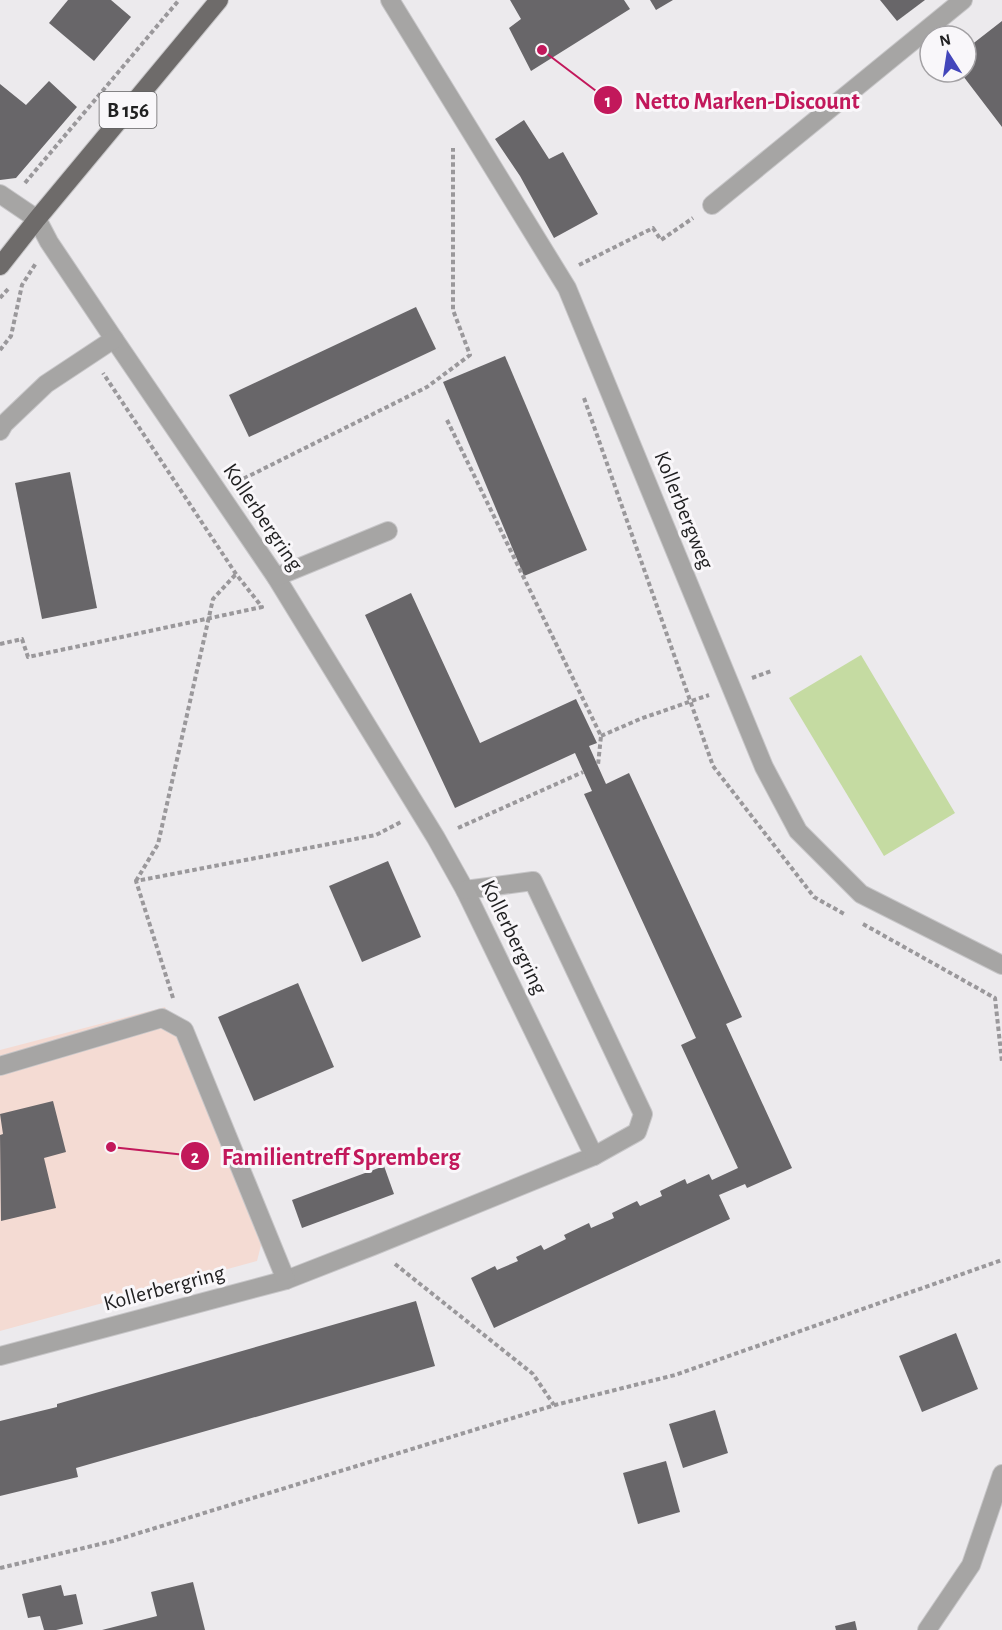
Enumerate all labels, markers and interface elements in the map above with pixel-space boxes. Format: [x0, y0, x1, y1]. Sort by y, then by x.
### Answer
north arrow [918, 24, 978, 84]
text: N [938, 31, 952, 49]
callout: Netto Marken-Discount [593, 79, 872, 121]
text: Netto Marken-Discount [634, 90, 860, 114]
road number: B 156 [100, 92, 156, 128]
text: 1 [605, 93, 611, 111]
street label: Kollerbergweg [650, 448, 718, 572]
street label: Kollerbergring [219, 459, 307, 575]
street label: Kollerbergring [477, 876, 551, 998]
callout: Familientreff Spremberg [180, 1135, 472, 1177]
text: Familientreff Spremberg [222, 1146, 461, 1170]
text: 2 [191, 1149, 200, 1167]
street label: Kollerbergring [101, 1261, 227, 1315]

